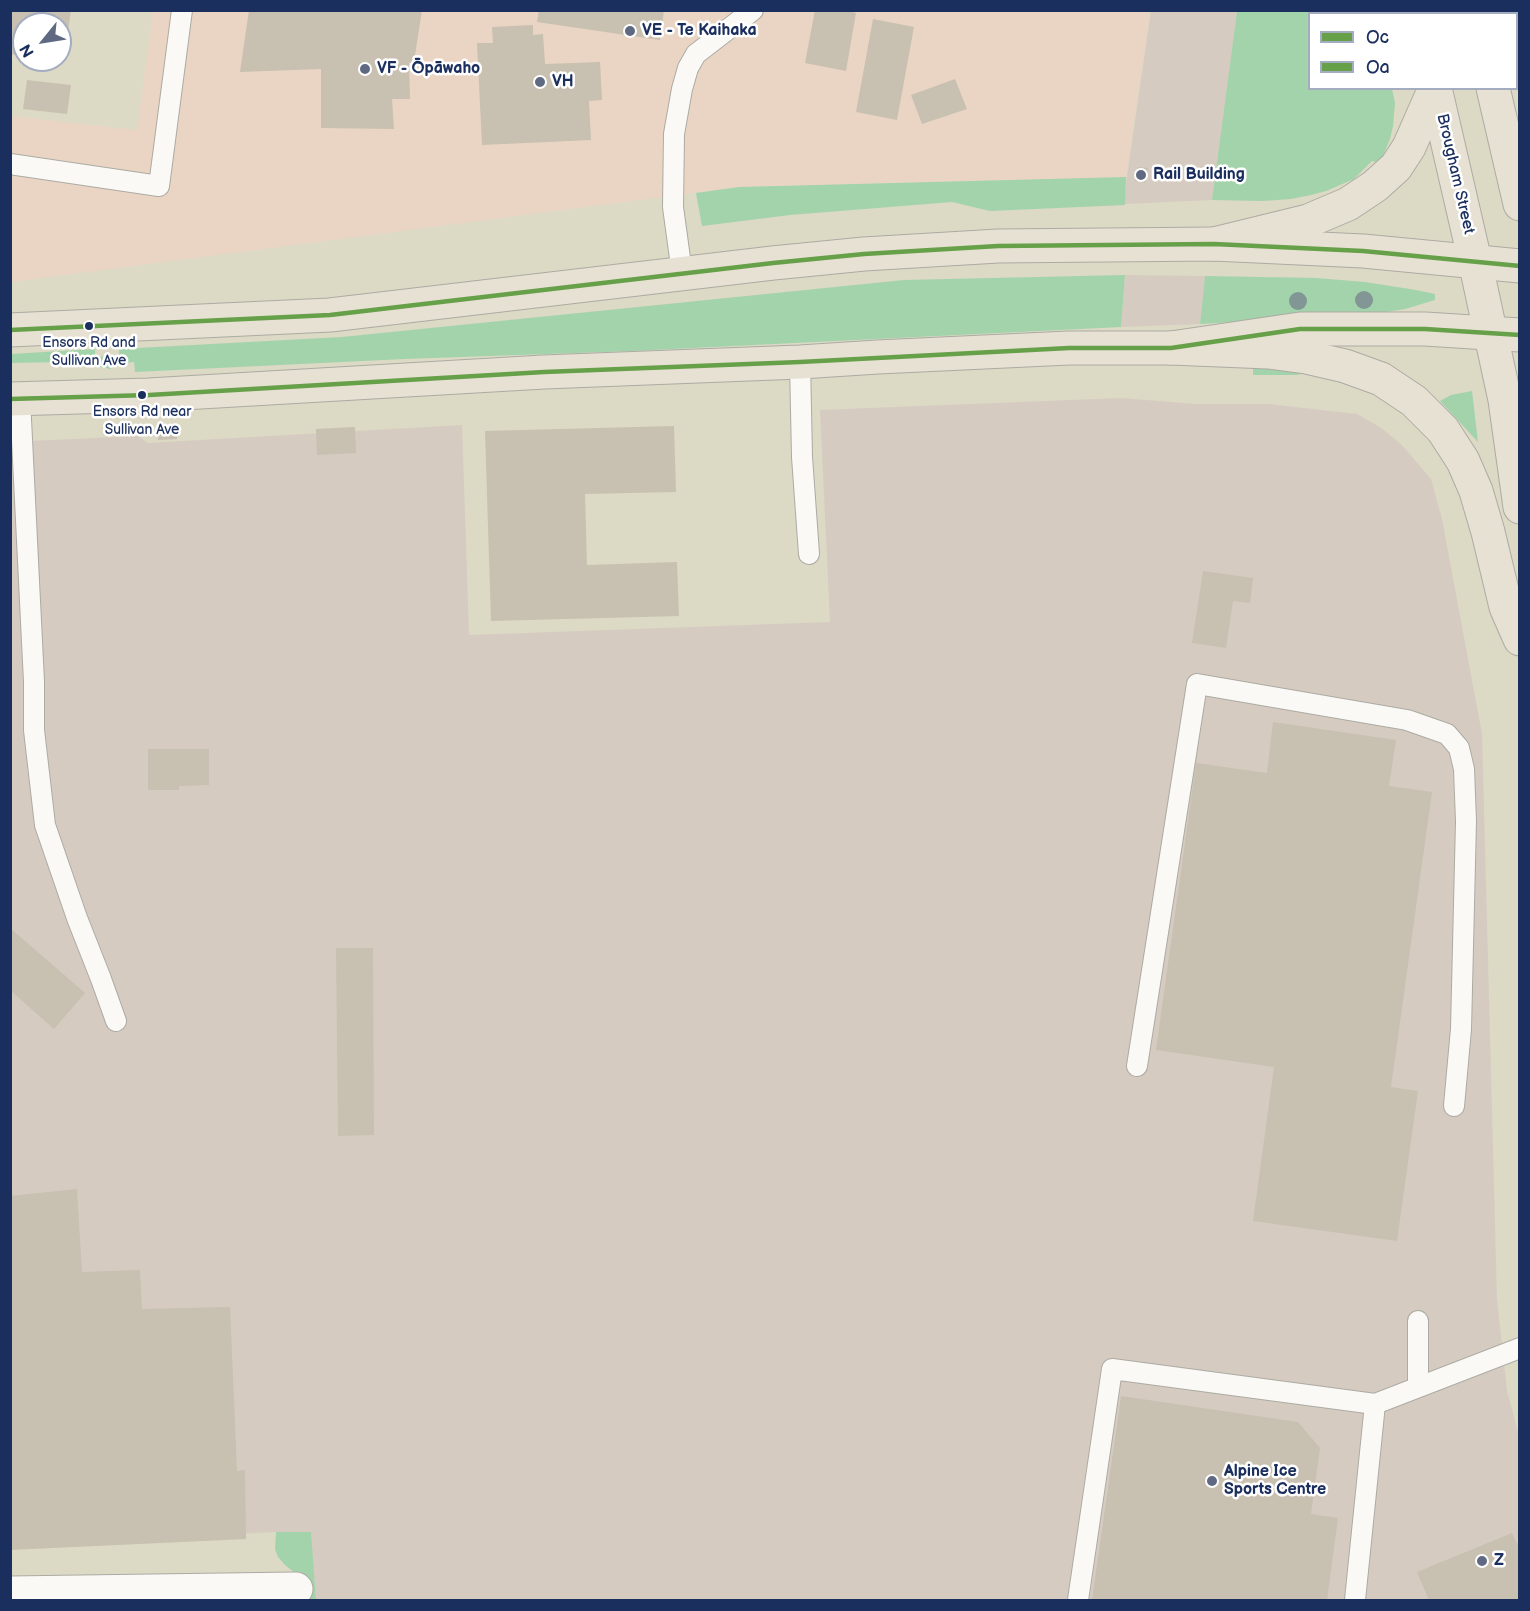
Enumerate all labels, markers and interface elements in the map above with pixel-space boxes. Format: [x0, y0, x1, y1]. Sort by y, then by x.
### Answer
north arrow [12, 12, 72, 72]
legend [1308, 12, 1518, 90]
place label: VE - Te Kaihaka [642, 21, 757, 41]
marker: VE - Te Kaihaka [623, 24, 637, 38]
text: Oc [1366, 27, 1389, 48]
text: N [16, 40, 39, 60]
text: Oa [1366, 57, 1390, 78]
place label: VF - Ōpāwaho [377, 59, 480, 79]
marker: VF - Ōpāwaho [358, 62, 372, 76]
place label: VH [552, 72, 574, 92]
marker: VH [533, 75, 547, 89]
street label: Brougham Street [1432, 112, 1478, 236]
place label: Rail Building [1153, 165, 1245, 185]
marker: Rail Building [1134, 168, 1148, 182]
marker: Ensors Rd and Sullivan Ave [83, 320, 95, 332]
place label: Ensors Rd and Sullivan Ave [42, 335, 136, 368]
marker: Ensors Rd near Sullivan Ave [136, 389, 148, 401]
place label: Ensors Rd near Sullivan Ave [93, 404, 191, 436]
place label: Alpine Ice Sports Centre [1224, 1462, 1326, 1500]
marker: Alpine Ice Sports Centre [1205, 1474, 1219, 1488]
place label: Z [1494, 1551, 1504, 1571]
marker: Z [1475, 1554, 1489, 1568]

